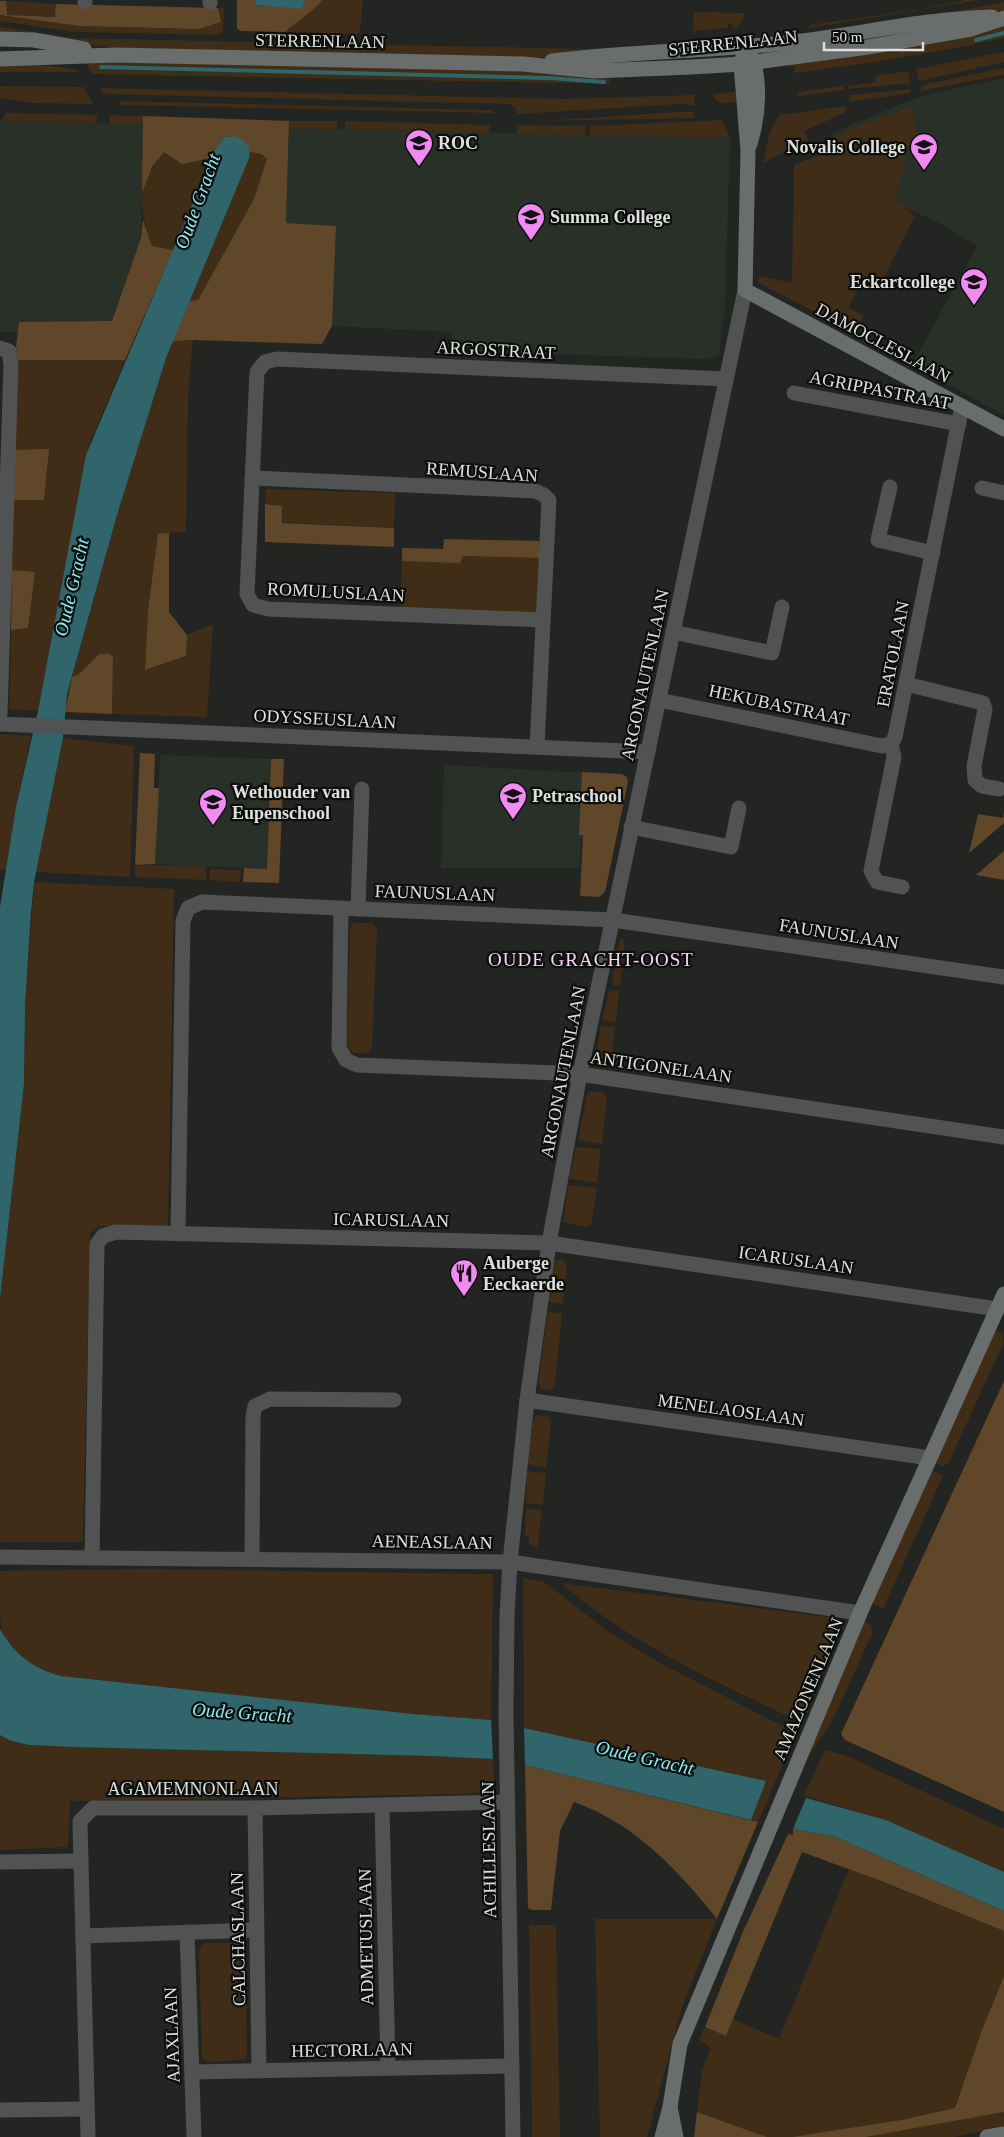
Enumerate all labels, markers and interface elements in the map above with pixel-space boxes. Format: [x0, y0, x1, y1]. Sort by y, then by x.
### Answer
scale bar [824, 20, 923, 52]
street label: STERRENLAAN [667, 26, 799, 60]
text: 50 m [832, 29, 863, 45]
street label: STERRENLAAN [255, 30, 385, 52]
school or university icon: ROC [404, 128, 434, 167]
school or university icon: Novalis College [909, 132, 939, 171]
place label: ROC [438, 133, 478, 153]
place label: Novalis College [787, 137, 905, 157]
water label: Oude Gracht [171, 150, 225, 252]
school or university icon: Summa College [516, 202, 546, 241]
place label: Summa College [550, 207, 671, 227]
school or university icon: Eckartcollege [959, 267, 989, 306]
place label: Eckartcollege [850, 272, 955, 292]
street label: DAMOCLESLAAN [813, 299, 953, 387]
street label: ARGOSTRAAT [436, 337, 556, 363]
street label: AGRIPPASTRAAT [808, 367, 952, 413]
street label: REMUSLAAN [425, 458, 539, 486]
water label: Oude Gracht [50, 535, 93, 638]
street label: ROMULUSLAAN [267, 578, 405, 606]
street label: ARGONAUTENLAAN [617, 587, 673, 763]
street label: ERATOLAAN [873, 599, 913, 709]
street label: HEKUBASTRAAT [707, 680, 851, 730]
street label: ODYSSEUSLAAN [253, 705, 397, 733]
school or university icon: Petraschool [498, 781, 528, 820]
place label: Wethouder van Eupenschool [232, 782, 350, 823]
place label: Petraschool [532, 786, 622, 806]
school or university icon: Wethouder van Eupenschool [198, 787, 228, 826]
street label: FAUNUSLAAN [374, 881, 496, 905]
street label: FAUNUSLAAN [778, 915, 900, 953]
district label: OUDE GRACHT-OOST [488, 949, 694, 970]
street label: ARGONAUTENLAAN [536, 984, 590, 1160]
street label: ANTIGONELAAN [589, 1047, 733, 1087]
street label: ICARUSLAAN [333, 1209, 449, 1231]
street label: ICARUSLAAN [737, 1242, 855, 1278]
place label: Auberge Eeckaerde [483, 1253, 564, 1294]
restaurant icon: Auberge Eeckaerde [449, 1258, 479, 1297]
street label: MENELAOSLAAN [656, 1390, 806, 1430]
street label: AENEASLAAN [371, 1531, 493, 1553]
street label: AMAZONENLAAN [769, 1615, 847, 1763]
water label: Oude Gracht [191, 1699, 293, 1727]
water label: Oude Gracht [594, 1736, 697, 1779]
street label: AGAMEMNONLAAN [108, 1779, 279, 1799]
street label: ACHILLESLAAN [478, 1781, 500, 1919]
street label: ADMETUSLAAN [355, 1868, 377, 2006]
street label: CALCHASLAAN [227, 1872, 249, 2006]
street label: AJAXLAAN [160, 1987, 184, 2083]
street label: HECTORLAAN [291, 2039, 413, 2061]

